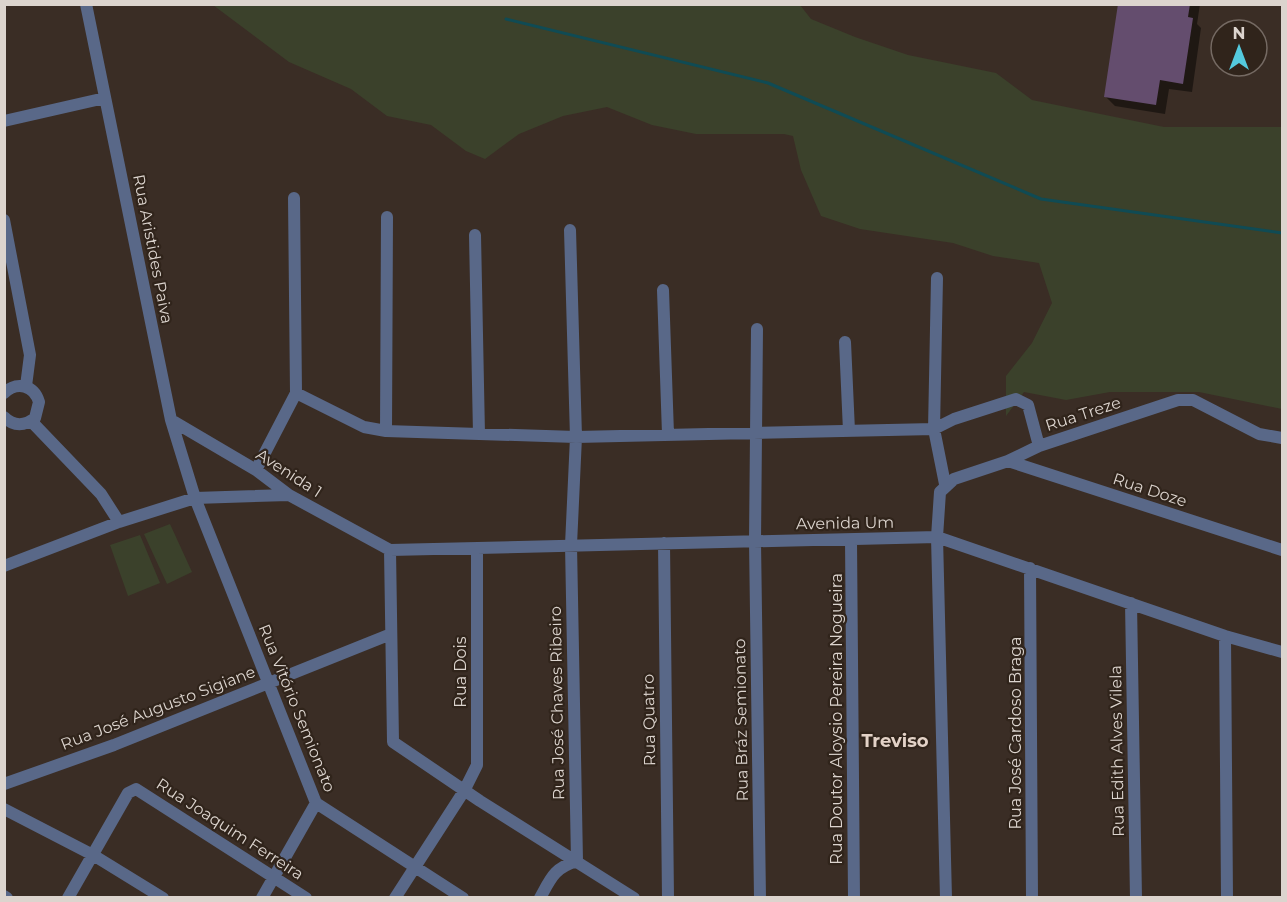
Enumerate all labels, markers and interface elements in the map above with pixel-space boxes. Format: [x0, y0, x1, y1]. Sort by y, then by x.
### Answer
north arrow [1209, 18, 1269, 78]
text: N [1233, 24, 1245, 43]
street label: Rua Aristides Paiva [129, 173, 177, 325]
street label: Rua Treze [1043, 393, 1123, 435]
street label: Avenida 1 [253, 445, 325, 501]
street label: Rua Doze [1111, 469, 1189, 511]
street label: Avenida Um [796, 513, 894, 533]
street label: Rua Doutor Aloysio Pereira Nogueira [827, 573, 846, 865]
street label: Rua José Chaves Ribeiro [546, 606, 568, 800]
street label: Rua Vitório Semionato [255, 621, 339, 795]
street label: Rua Dois [451, 636, 470, 708]
street label: Rua José Cardoso Braga [1006, 636, 1025, 830]
street label: Rua Bráz Semionato [730, 638, 752, 802]
street label: Rua José Augusto Sigiane [58, 662, 258, 754]
street label: Rua Edith Alves Vilela [1106, 665, 1128, 837]
street label: Rua Quatro [639, 674, 659, 766]
district label: Treviso [861, 730, 929, 752]
street label: Rua Joaquim Ferreira [153, 774, 307, 884]

